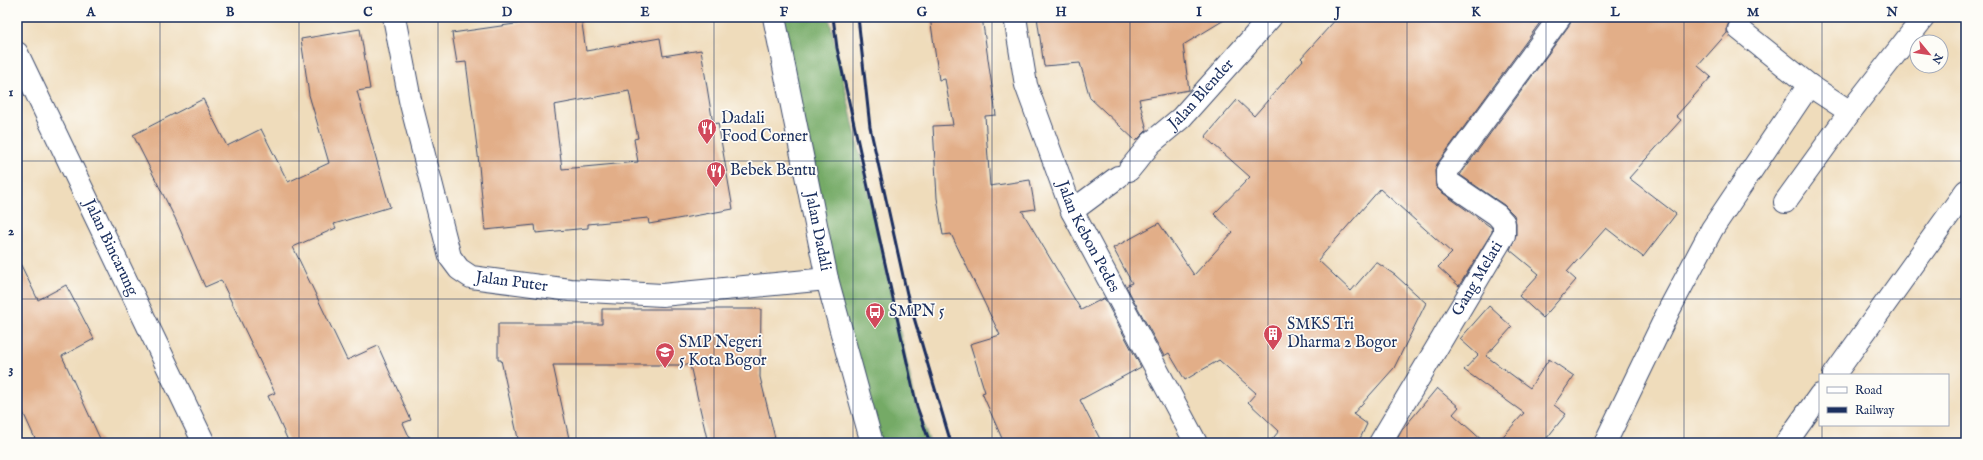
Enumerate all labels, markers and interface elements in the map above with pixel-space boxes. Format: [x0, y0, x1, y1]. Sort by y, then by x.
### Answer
text: A [86, 4, 97, 21]
text: B [226, 4, 235, 21]
text: C [363, 4, 373, 21]
text: D [502, 4, 513, 21]
text: E [640, 4, 650, 21]
text: F [780, 4, 789, 21]
text: G [917, 4, 928, 21]
text: H [1055, 4, 1067, 21]
text: I [1196, 4, 1202, 21]
text: J [1333, 4, 1341, 21]
text: K [1471, 4, 1481, 21]
text: L [1609, 4, 1620, 21]
text: M [1747, 4, 1760, 21]
text: N [1885, 4, 1898, 21]
north arrow [1909, 34, 1949, 74]
text: N [1928, 50, 1946, 66]
street label: Jalan Blender [1163, 55, 1239, 135]
text: 1 [9, 84, 14, 101]
place label: Dadali Food Corner [721, 109, 808, 147]
restaurant icon: Dadali Food Corner [696, 117, 718, 145]
restaurant icon: Bebek Bentu [705, 160, 727, 188]
place label: Bebek Bentu [730, 161, 816, 181]
street label: Jalan Kebon Pedes [1051, 176, 1124, 296]
street label: Jalan Dadali [799, 188, 835, 273]
street label: Jalan Bincarung [78, 194, 142, 300]
text: 2 [8, 223, 14, 240]
street label: Gang Melati [1448, 238, 1508, 320]
street label: Jalan Puter [472, 267, 549, 297]
bus stop icon: SMPN 5 [864, 301, 886, 329]
place label: SMPN 5 [889, 302, 945, 322]
place label: SMKS Tri Dharma 2 Bogor [1287, 315, 1397, 353]
building icon: SMKS Tri Dharma 2 Bogor [1262, 323, 1284, 351]
place label: SMP Negeri 5 Kota Bogor [679, 333, 767, 371]
school or university icon: SMP Negeri 5 Kota Bogor [654, 341, 676, 369]
text: 3 [9, 361, 14, 378]
legend [1819, 374, 1949, 426]
text: Road [1855, 383, 1883, 398]
text: Railway [1855, 403, 1894, 418]

